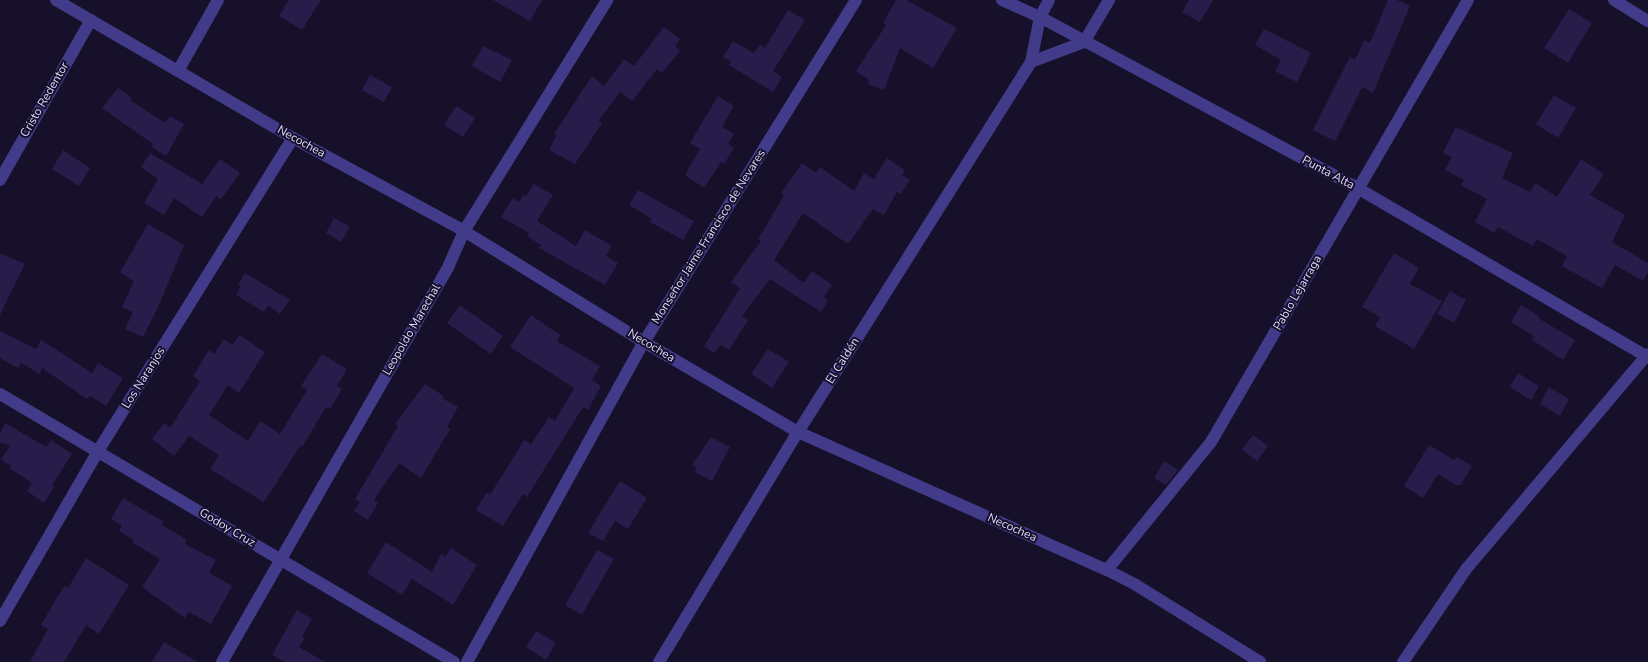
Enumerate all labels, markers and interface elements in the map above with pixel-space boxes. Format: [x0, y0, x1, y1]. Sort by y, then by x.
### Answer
street label: Cristo Redentor [18, 60, 72, 140]
street label: Necochea [275, 123, 327, 161]
street label: Monseñor Jaime Francisco de Nevares [649, 147, 769, 327]
street label: Punta Alta [1299, 153, 1357, 193]
street label: Pablo Lejarraga [1271, 253, 1325, 333]
street label: Leopoldo Marechal [380, 282, 444, 378]
street label: Necochea [625, 326, 677, 366]
street label: El Caldén [823, 335, 863, 387]
street label: Los Naranjos [119, 345, 169, 411]
street label: Godoy Cruz [196, 506, 258, 550]
street label: Necochea [985, 511, 1039, 545]

